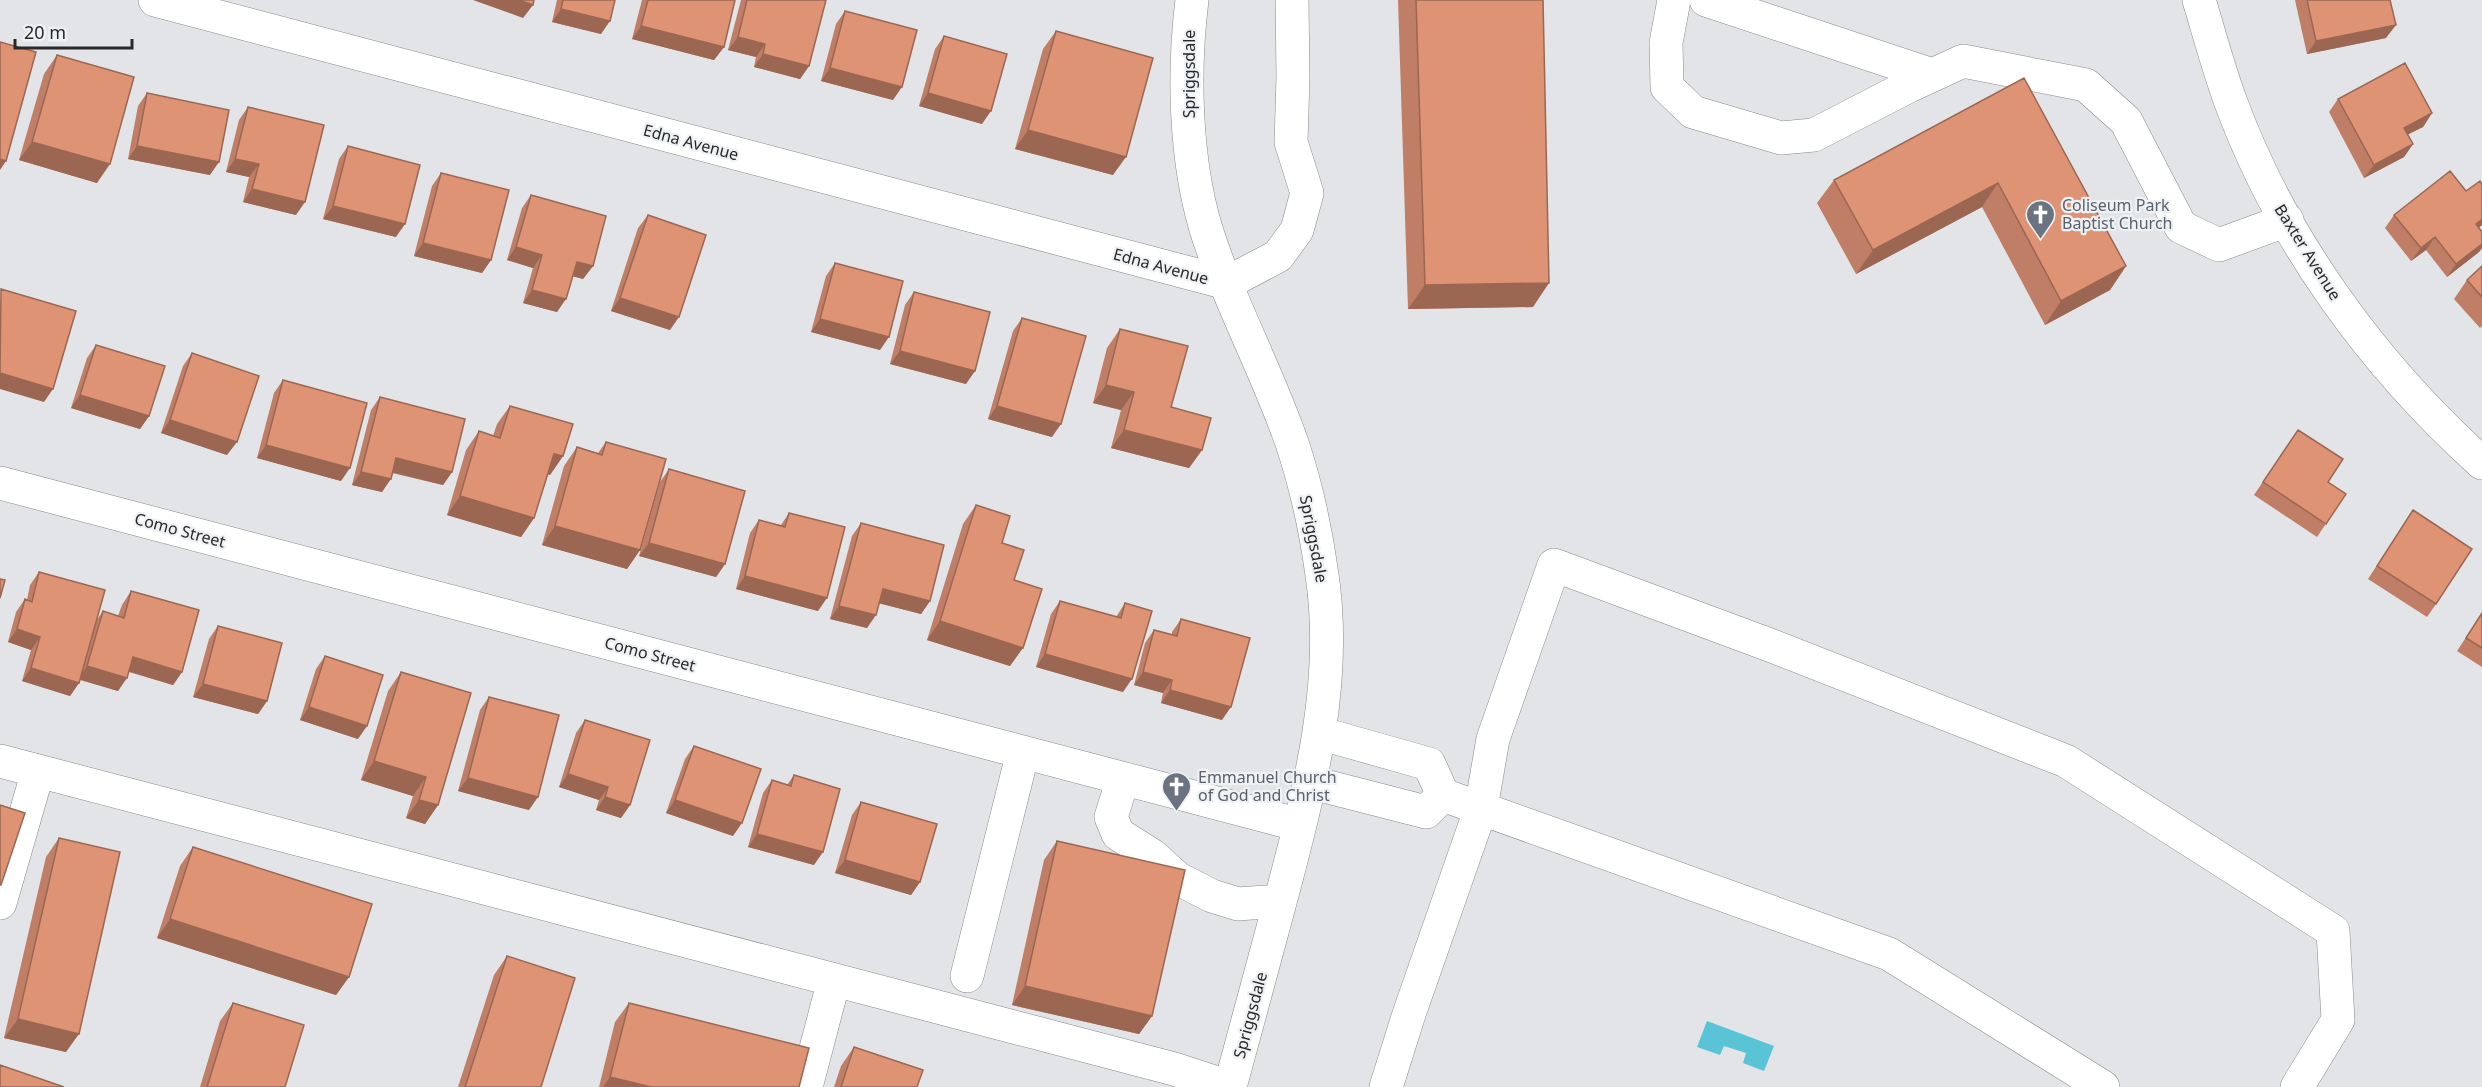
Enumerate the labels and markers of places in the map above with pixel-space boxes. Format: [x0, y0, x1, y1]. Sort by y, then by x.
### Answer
place label: Coliseum Park Baptist Church [2062, 194, 2172, 234]
church icon: Coliseum Park Baptist Church [2025, 198, 2057, 240]
place label: Emmanuel Church of God and Christ [1198, 766, 1337, 806]
church icon: Emmanuel Church of God and Christ [1161, 770, 1193, 812]

